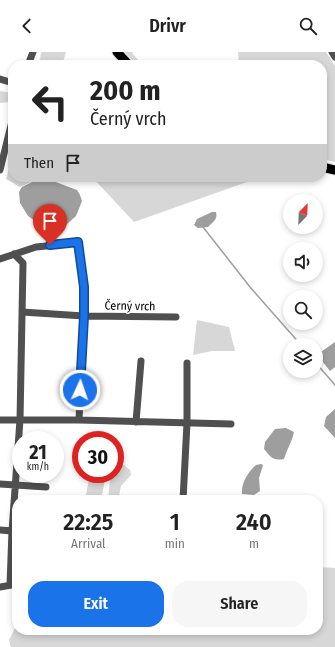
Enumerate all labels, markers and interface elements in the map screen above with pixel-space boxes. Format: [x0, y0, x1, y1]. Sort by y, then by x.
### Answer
icon: back [16, 15, 38, 37]
text: Drivr [149, 15, 186, 37]
icon: search [297, 15, 319, 37]
text: 200 m [90, 74, 161, 107]
icon: left [24, 76, 76, 128]
text: Černý vrch [90, 108, 167, 130]
icon: arrive [62, 152, 84, 174]
text: Then [24, 154, 54, 172]
north arrow [283, 194, 323, 234]
map controls [283, 194, 323, 378]
pin [33, 204, 67, 245]
icon: arrive [39, 210, 61, 232]
button: sound [283, 242, 323, 282]
button: search [283, 290, 323, 330]
street label: Černý vrch [104, 298, 156, 313]
button: layers [283, 338, 323, 378]
position arrow [59, 369, 101, 411]
speed limit sign: 30 [72, 431, 124, 483]
text: 21 [29, 440, 47, 464]
text: km/h [27, 461, 49, 473]
text: 22:25 [63, 508, 113, 536]
text: 1 [170, 508, 180, 536]
text: 240 [236, 508, 272, 536]
text: Arrival [71, 536, 106, 551]
text: min [165, 536, 185, 551]
text: m [249, 536, 259, 551]
button: Exit [28, 581, 164, 627]
button: Share [172, 581, 307, 627]

